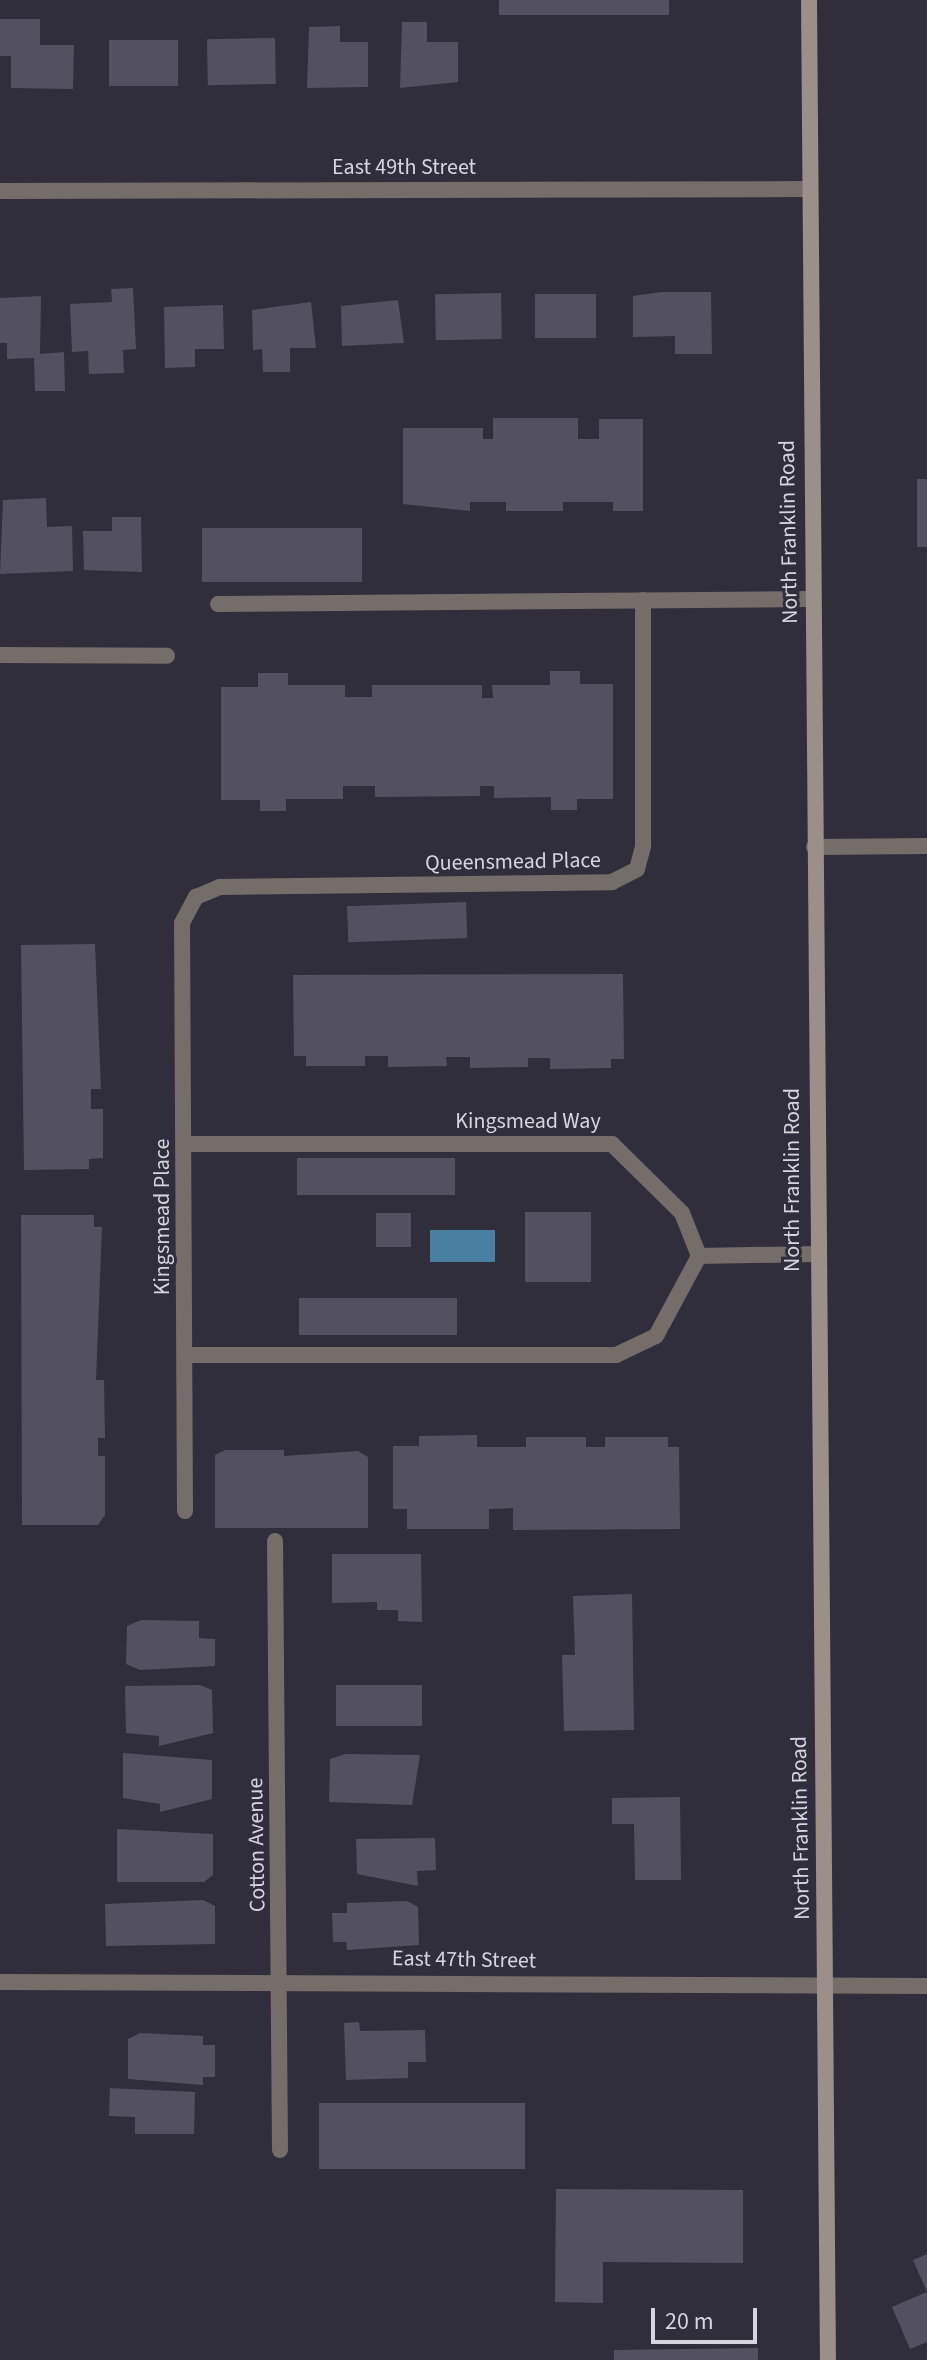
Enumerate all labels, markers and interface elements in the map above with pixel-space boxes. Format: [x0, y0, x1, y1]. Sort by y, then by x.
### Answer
street label: East 49th Street [332, 155, 476, 181]
street label: North Franklin Road [774, 440, 804, 624]
street label: Queensmead Place [425, 847, 601, 877]
street label: North Franklin Road [780, 1088, 806, 1272]
street label: Kingsmead Way [455, 1109, 601, 1135]
street label: Kingsmead Place [150, 1139, 176, 1295]
street label: North Franklin Road [786, 1736, 816, 1920]
street label: Cotton Avenue [243, 1778, 271, 1912]
street label: East 47th Street [392, 1946, 536, 1974]
scale bar [655, 2292, 761, 2342]
text: 20 m [665, 2304, 714, 2339]

